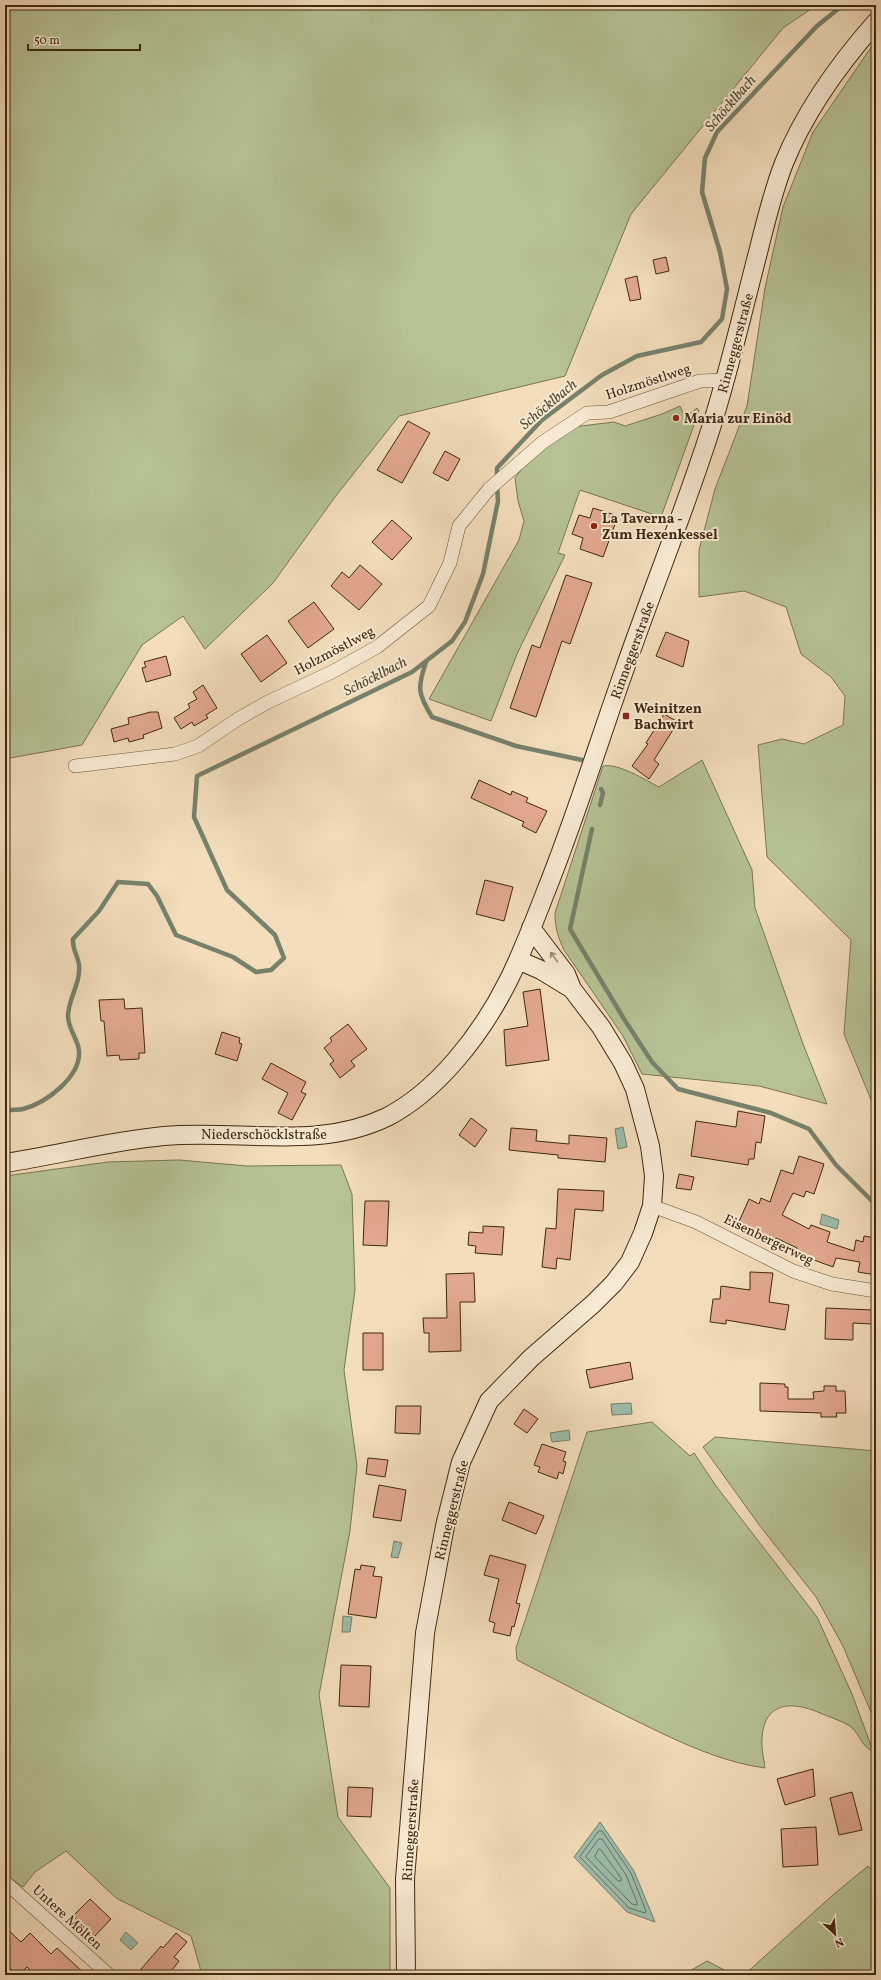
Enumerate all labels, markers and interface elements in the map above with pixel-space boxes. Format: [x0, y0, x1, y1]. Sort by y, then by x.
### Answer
scale bar [28, 26, 140, 52]
text: 50 m [34, 33, 60, 49]
water label: Schöcklbach [701, 71, 762, 137]
street label: Rinneggerstraße [714, 291, 759, 395]
street label: Holzmöstlweg [603, 360, 693, 405]
water label: Schöcklbach [516, 375, 582, 435]
place label: Maria zur Einöd [684, 410, 792, 429]
marker: Maria zur Einöd [671, 413, 681, 423]
place label: La Taverna - Zum Hexenkessel [602, 510, 718, 545]
marker: La Taverna - Zum Hexenkessel [589, 521, 599, 531]
street label: Rinneggerstraße [607, 599, 660, 702]
street label: Holzmöstlweg [291, 622, 378, 680]
water label: Schöcklbach [340, 652, 411, 702]
place label: Weinitzen Bachwirt [634, 700, 702, 735]
marker: Weinitzen Bachwirt [621, 711, 631, 721]
one-way arrow [550, 952, 558, 963]
street label: Niederschöcklstraße [201, 1126, 327, 1145]
street label: Eisenbergerweg [720, 1210, 817, 1270]
street label: Rinneggerstraße [431, 1458, 474, 1562]
street label: Rinneggerstraße [398, 1778, 425, 1882]
street label: Untere Mölten [28, 1881, 106, 1955]
north arrow [815, 1914, 855, 1954]
text: N [832, 1933, 846, 1950]

